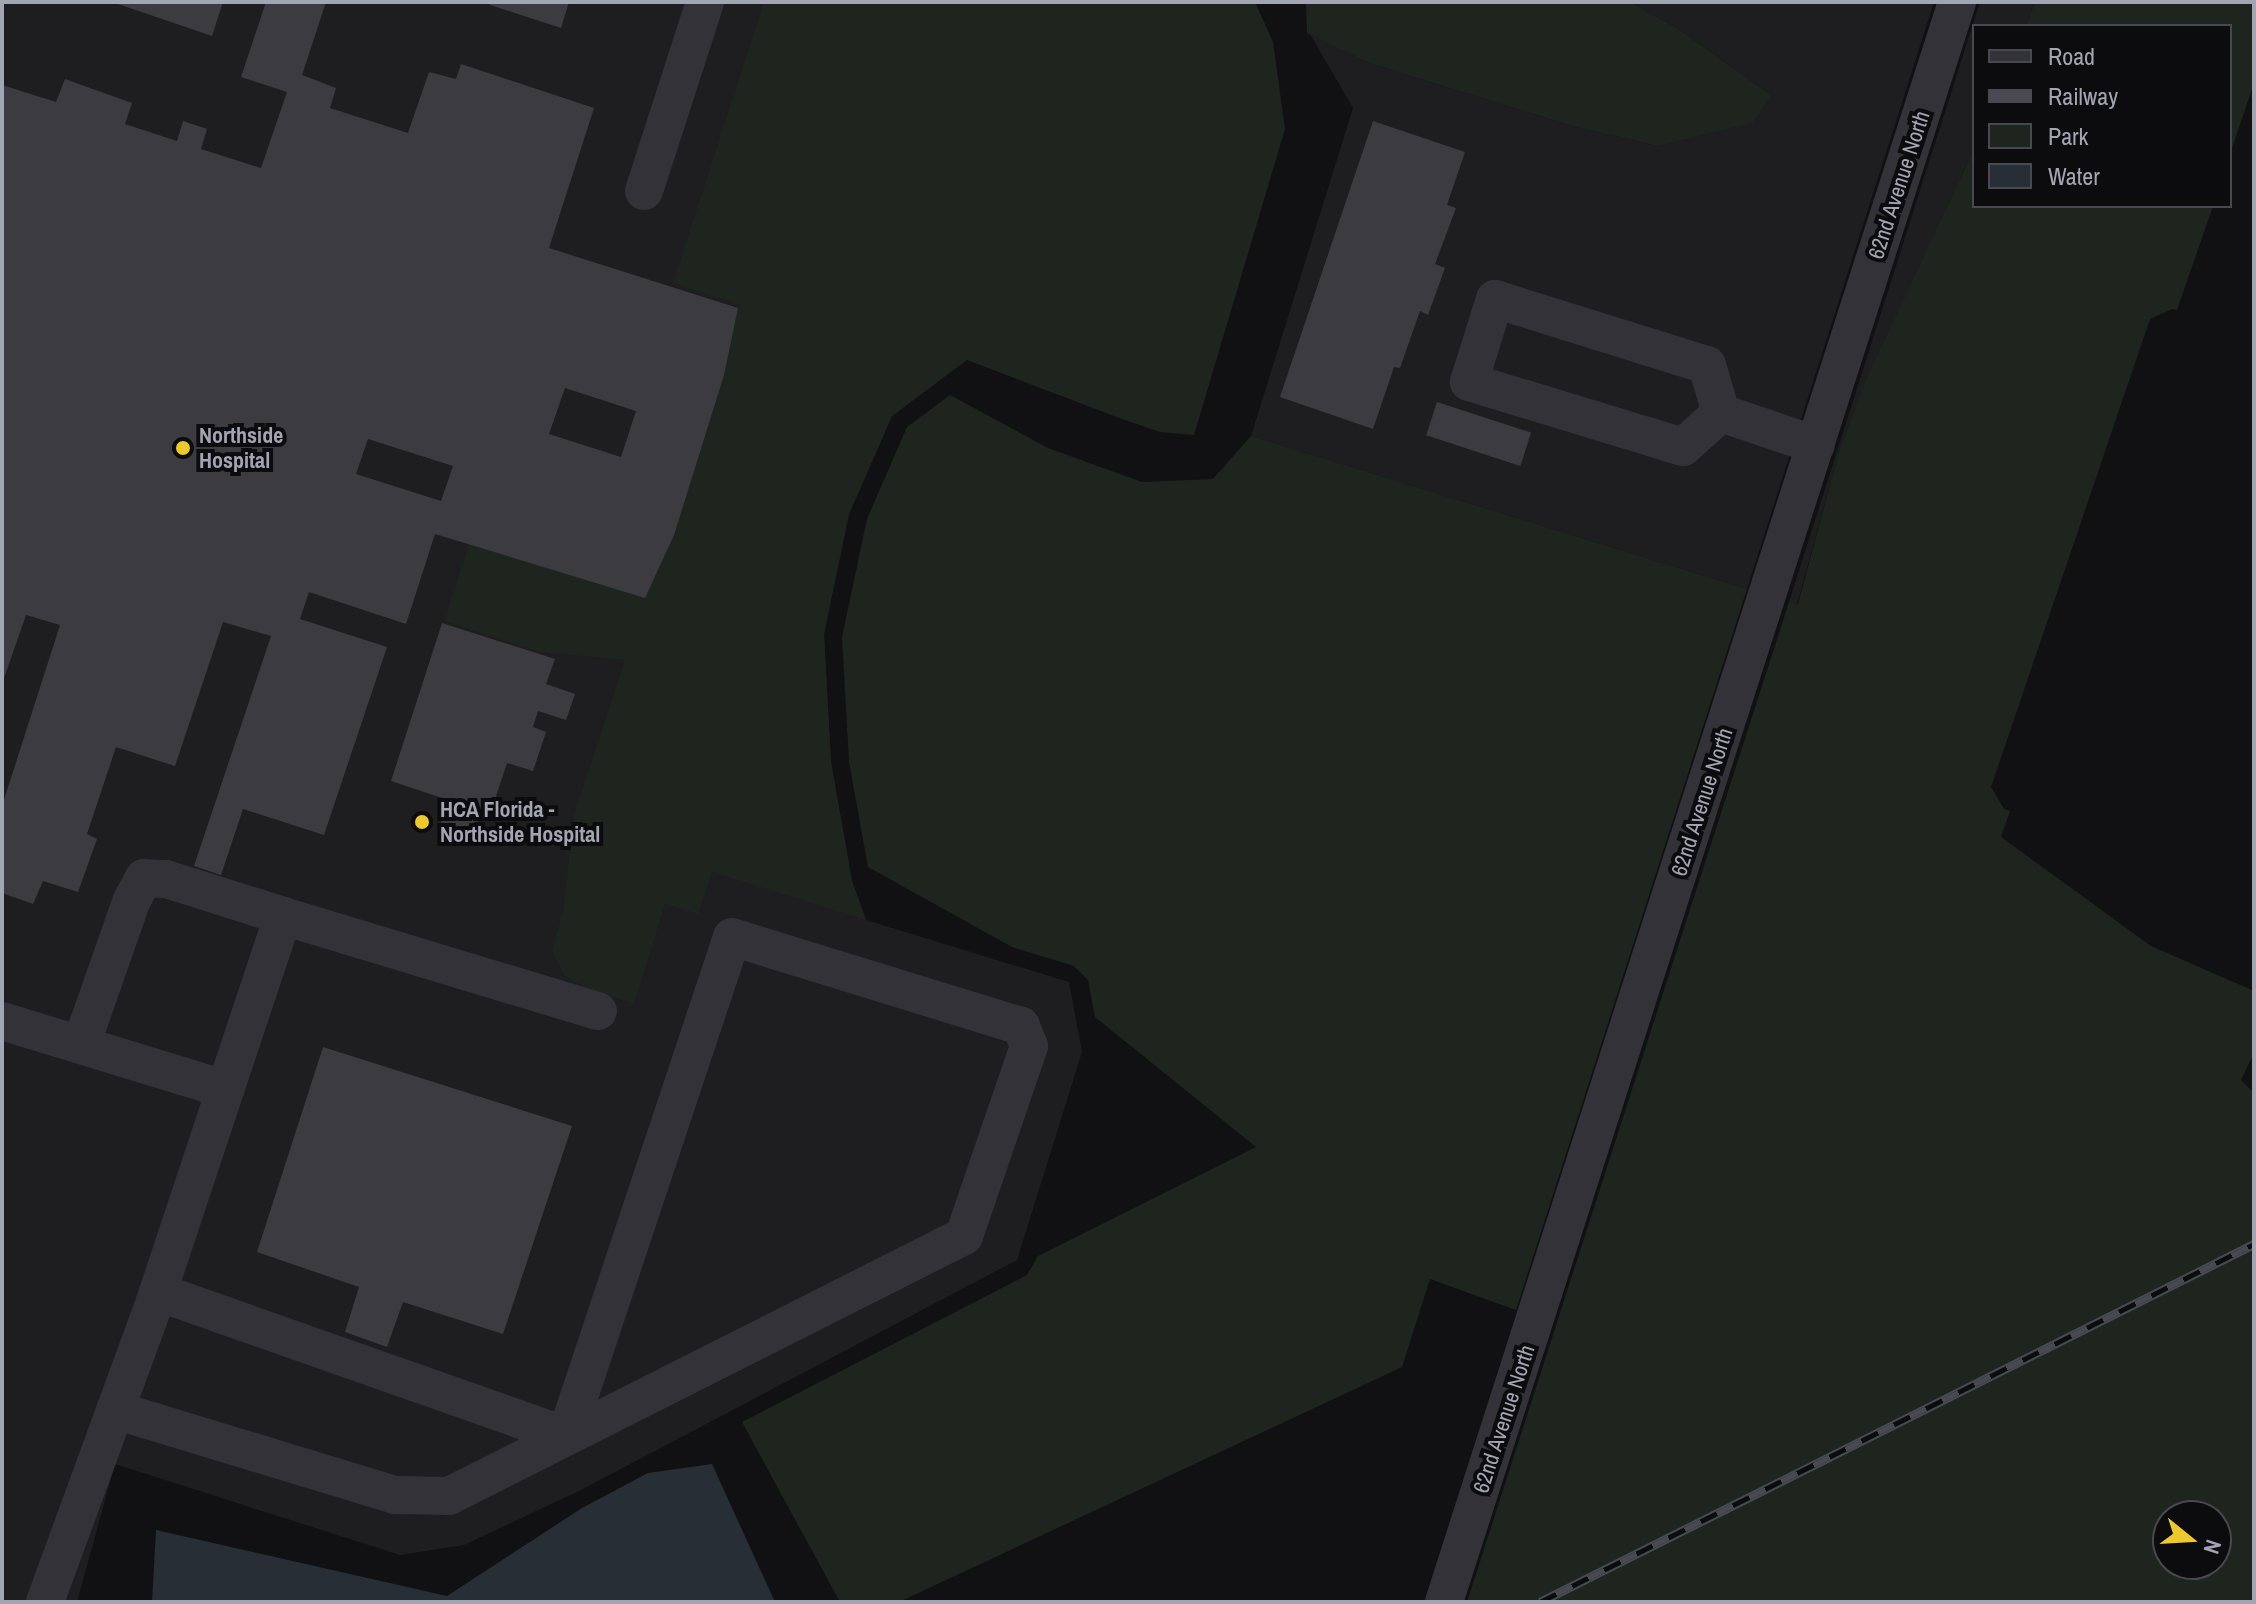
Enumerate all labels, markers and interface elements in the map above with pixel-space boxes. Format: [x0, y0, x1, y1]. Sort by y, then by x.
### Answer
legend [1972, 24, 2232, 208]
text: Road [2048, 40, 2095, 72]
text: Railway [2048, 80, 2118, 112]
street label: 62nd Avenue North [1862, 107, 1936, 263]
text: Park [2048, 120, 2088, 152]
text: Water [2048, 160, 2100, 192]
place label: Northside Hospital [199, 422, 283, 474]
marker: Northside Hospital [174, 439, 192, 457]
street label: 62nd Avenue North [1665, 724, 1739, 880]
place label: HCA Florida - Northside Hospital [440, 796, 600, 848]
marker: HCA Florida - Northside Hospital [411, 811, 433, 833]
street label: 62nd Avenue North [1467, 1341, 1541, 1497]
north arrow [2152, 1500, 2232, 1580]
text: N [2197, 1536, 2229, 1558]

